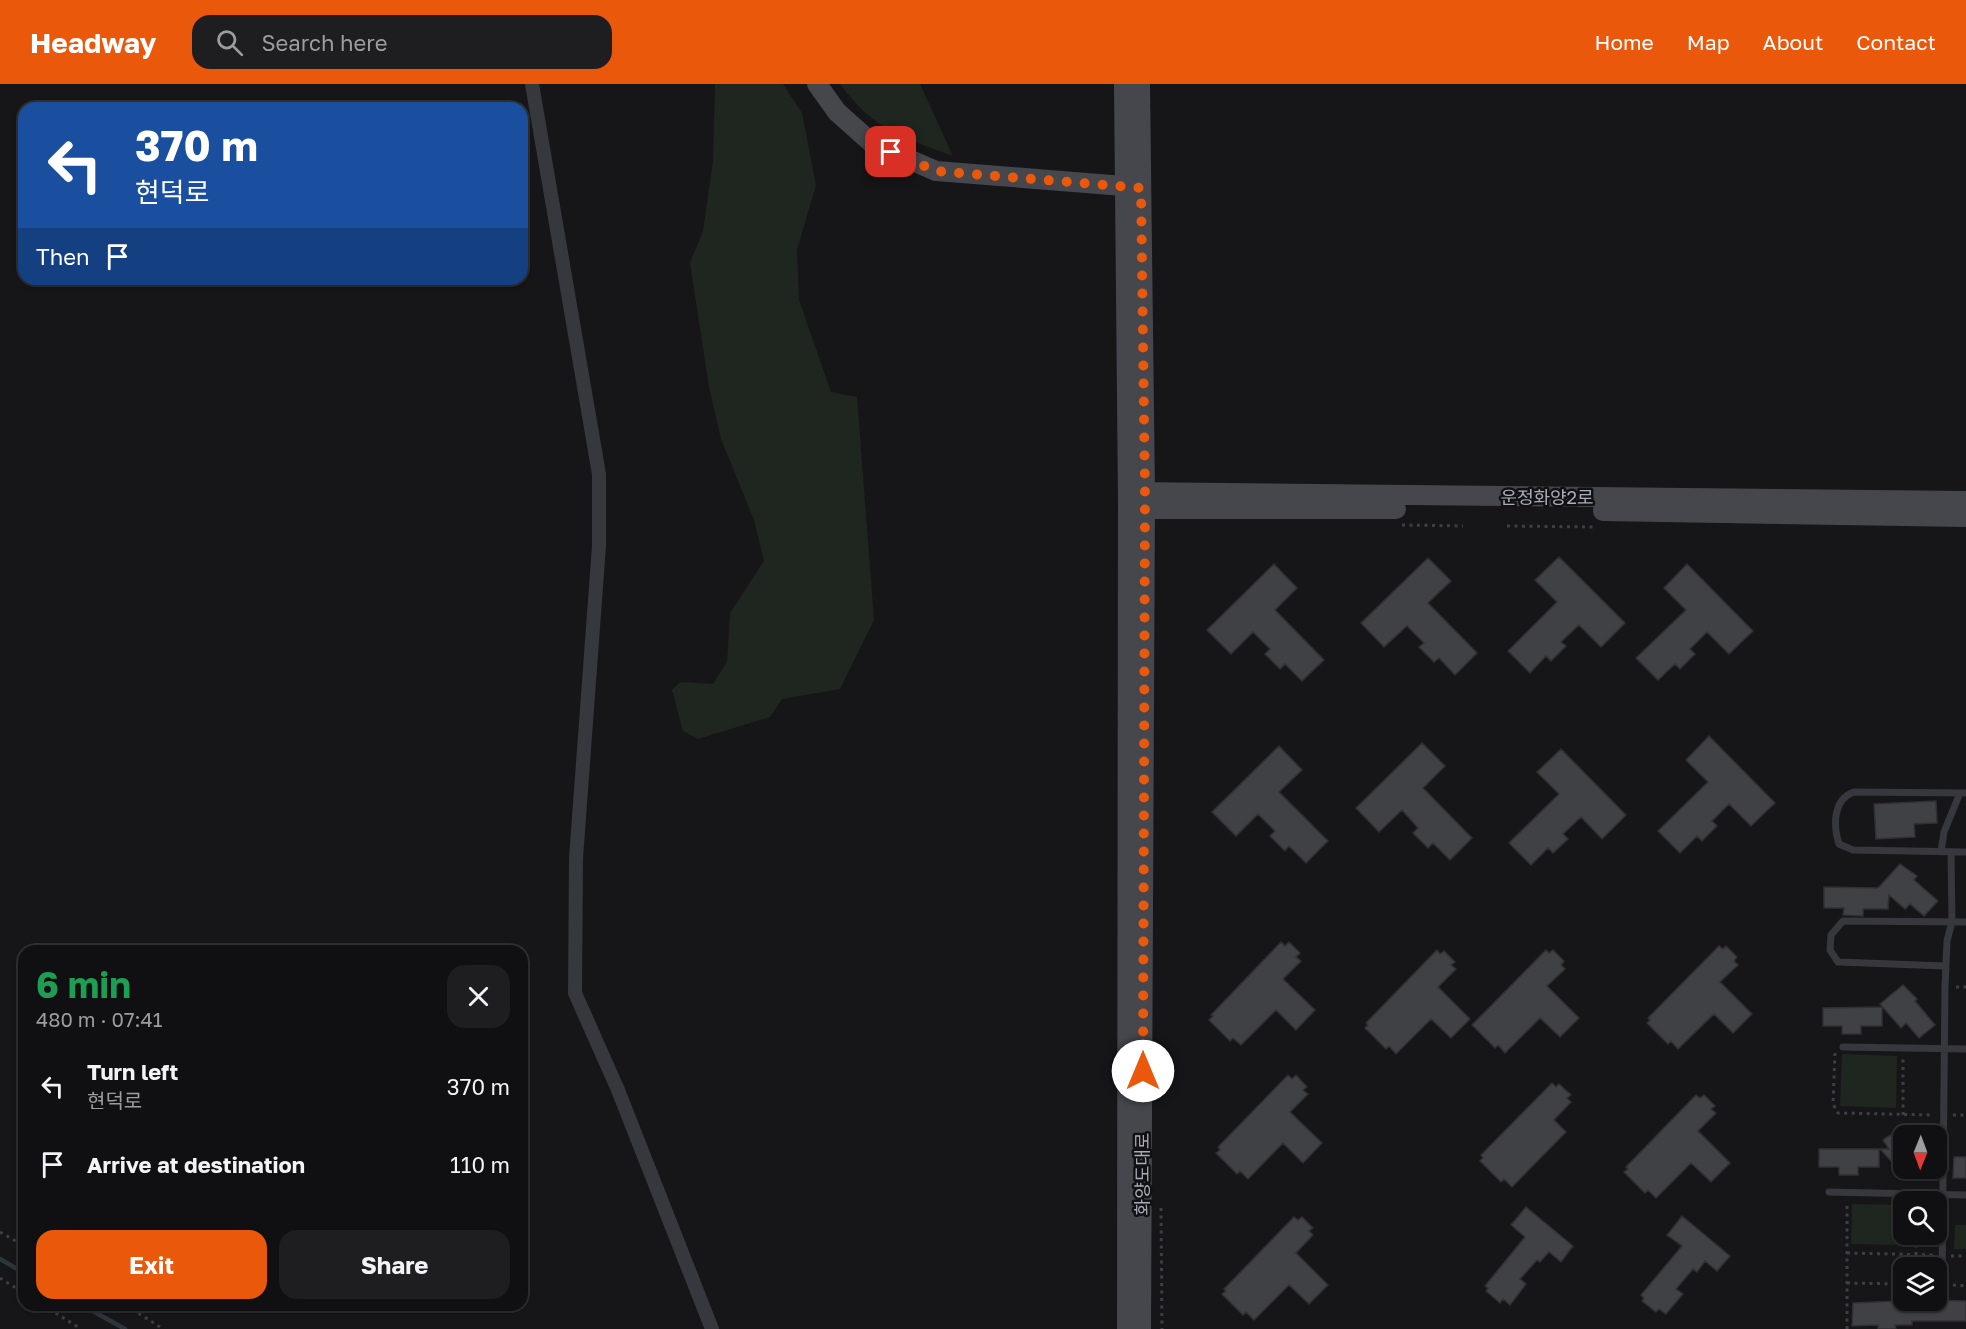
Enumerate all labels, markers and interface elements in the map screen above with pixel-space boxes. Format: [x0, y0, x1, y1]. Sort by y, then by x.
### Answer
search box [192, 15, 612, 69]
text: Headway [30, 26, 156, 59]
icon: search [213, 26, 246, 59]
text: Search here [261, 29, 387, 56]
text: Home [1594, 29, 1654, 55]
text: Map [1687, 29, 1730, 55]
text: About [1763, 29, 1823, 55]
text: Contact [1856, 29, 1936, 55]
text: 370 m [135, 120, 258, 170]
icon: left [36, 126, 114, 204]
pin [865, 126, 916, 177]
icon: arrive [874, 135, 907, 168]
text: 현덕로 [135, 176, 210, 208]
icon: arrive [101, 240, 134, 273]
text: Then [36, 243, 89, 270]
street label: 운정화양2로 [1500, 486, 1594, 508]
text: 6 min [36, 963, 131, 1006]
button: close [447, 965, 510, 1028]
text: 480 m · 07:41 [36, 1007, 162, 1031]
position arrow [1111, 1039, 1175, 1103]
text: Turn left [87, 1058, 178, 1085]
icon: left [36, 1070, 69, 1103]
text: 370 m [447, 1073, 510, 1100]
text: 현덕로 [87, 1088, 142, 1112]
north arrow [1893, 1125, 1947, 1179]
map controls [1893, 1125, 1947, 1311]
street label: 화양도대로 [1131, 1133, 1153, 1215]
icon: arrive [36, 1148, 69, 1181]
text: Arrive at destination [87, 1151, 305, 1178]
text: 110 m [450, 1151, 510, 1178]
button: search [1893, 1191, 1947, 1245]
button: Exit [36, 1230, 267, 1299]
button: Share [279, 1230, 510, 1299]
button: layers [1893, 1257, 1947, 1311]

